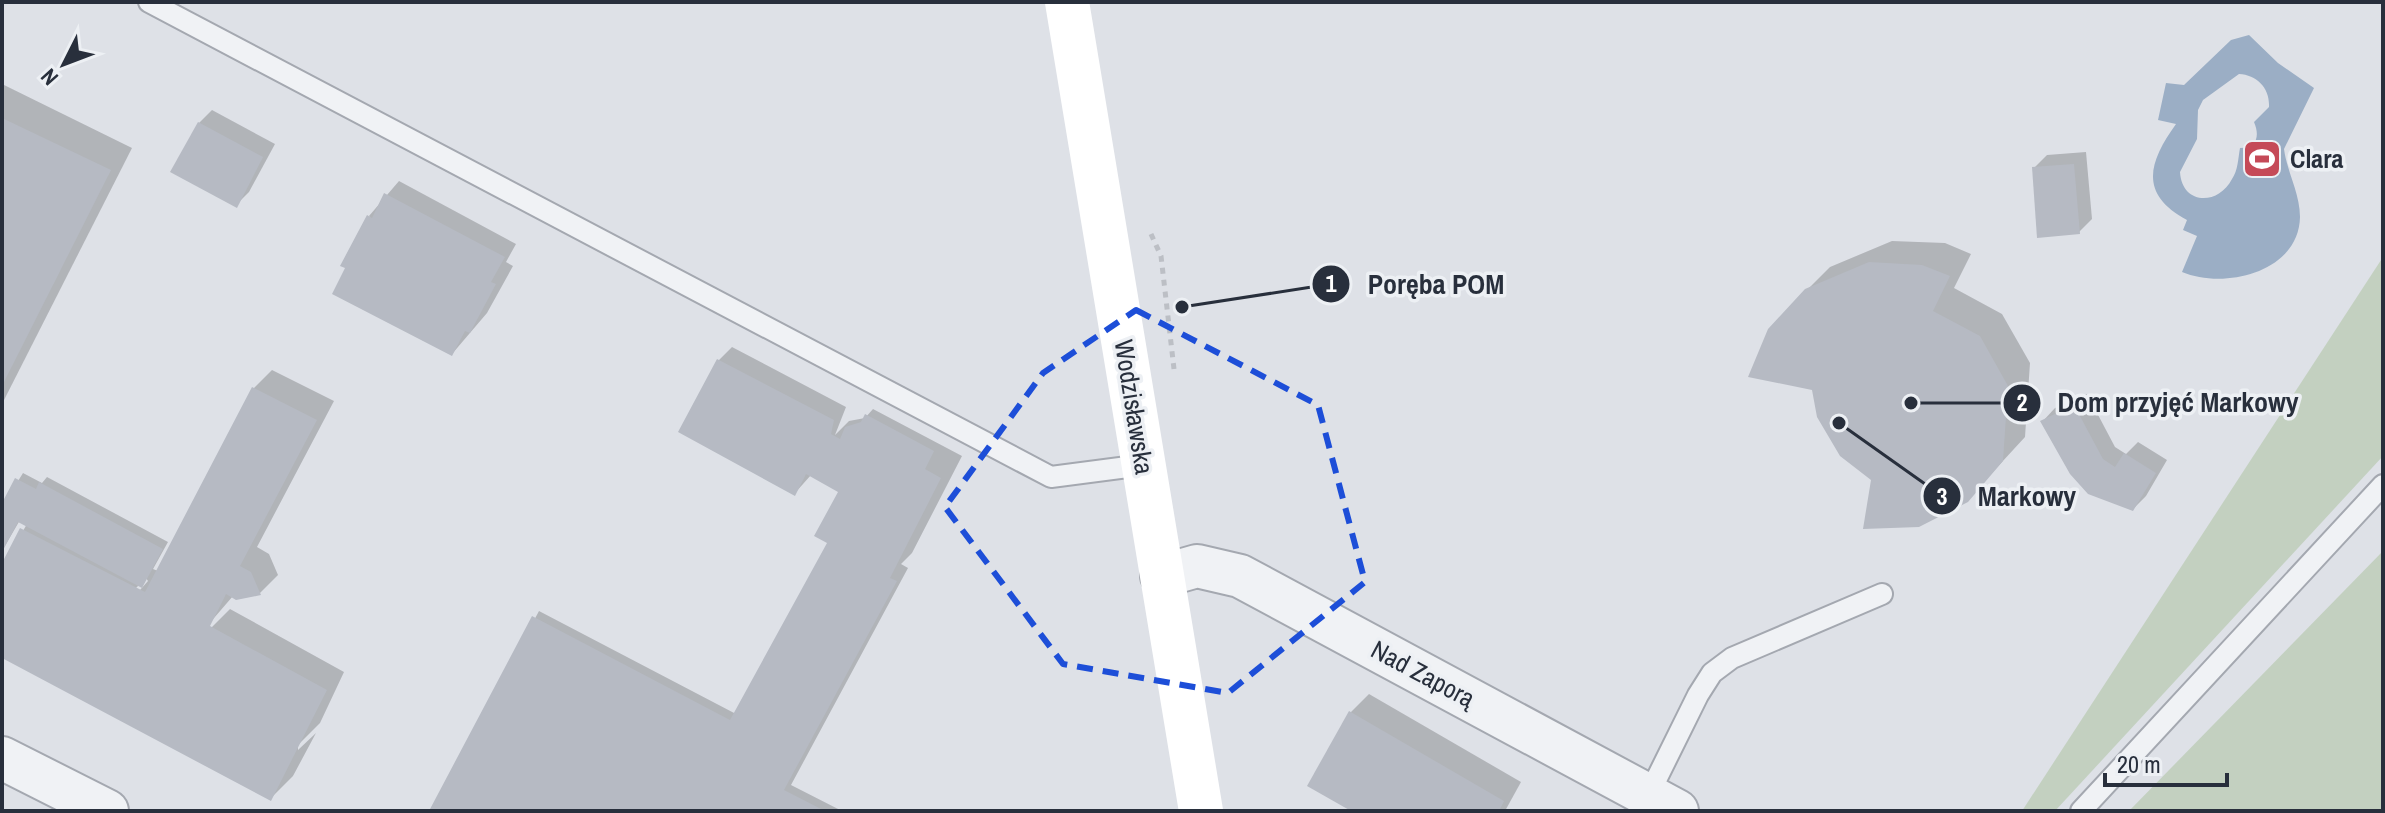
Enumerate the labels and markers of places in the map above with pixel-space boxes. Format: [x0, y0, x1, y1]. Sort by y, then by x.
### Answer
sports icon: Clara [2241, 138, 2283, 180]
place label: Clara [2290, 141, 2343, 176]
callout: Poręba POM [1311, 258, 1520, 310]
callout: Dom przyjęć Markowy [2002, 377, 2315, 429]
callout: Markowy [1922, 470, 2092, 522]

